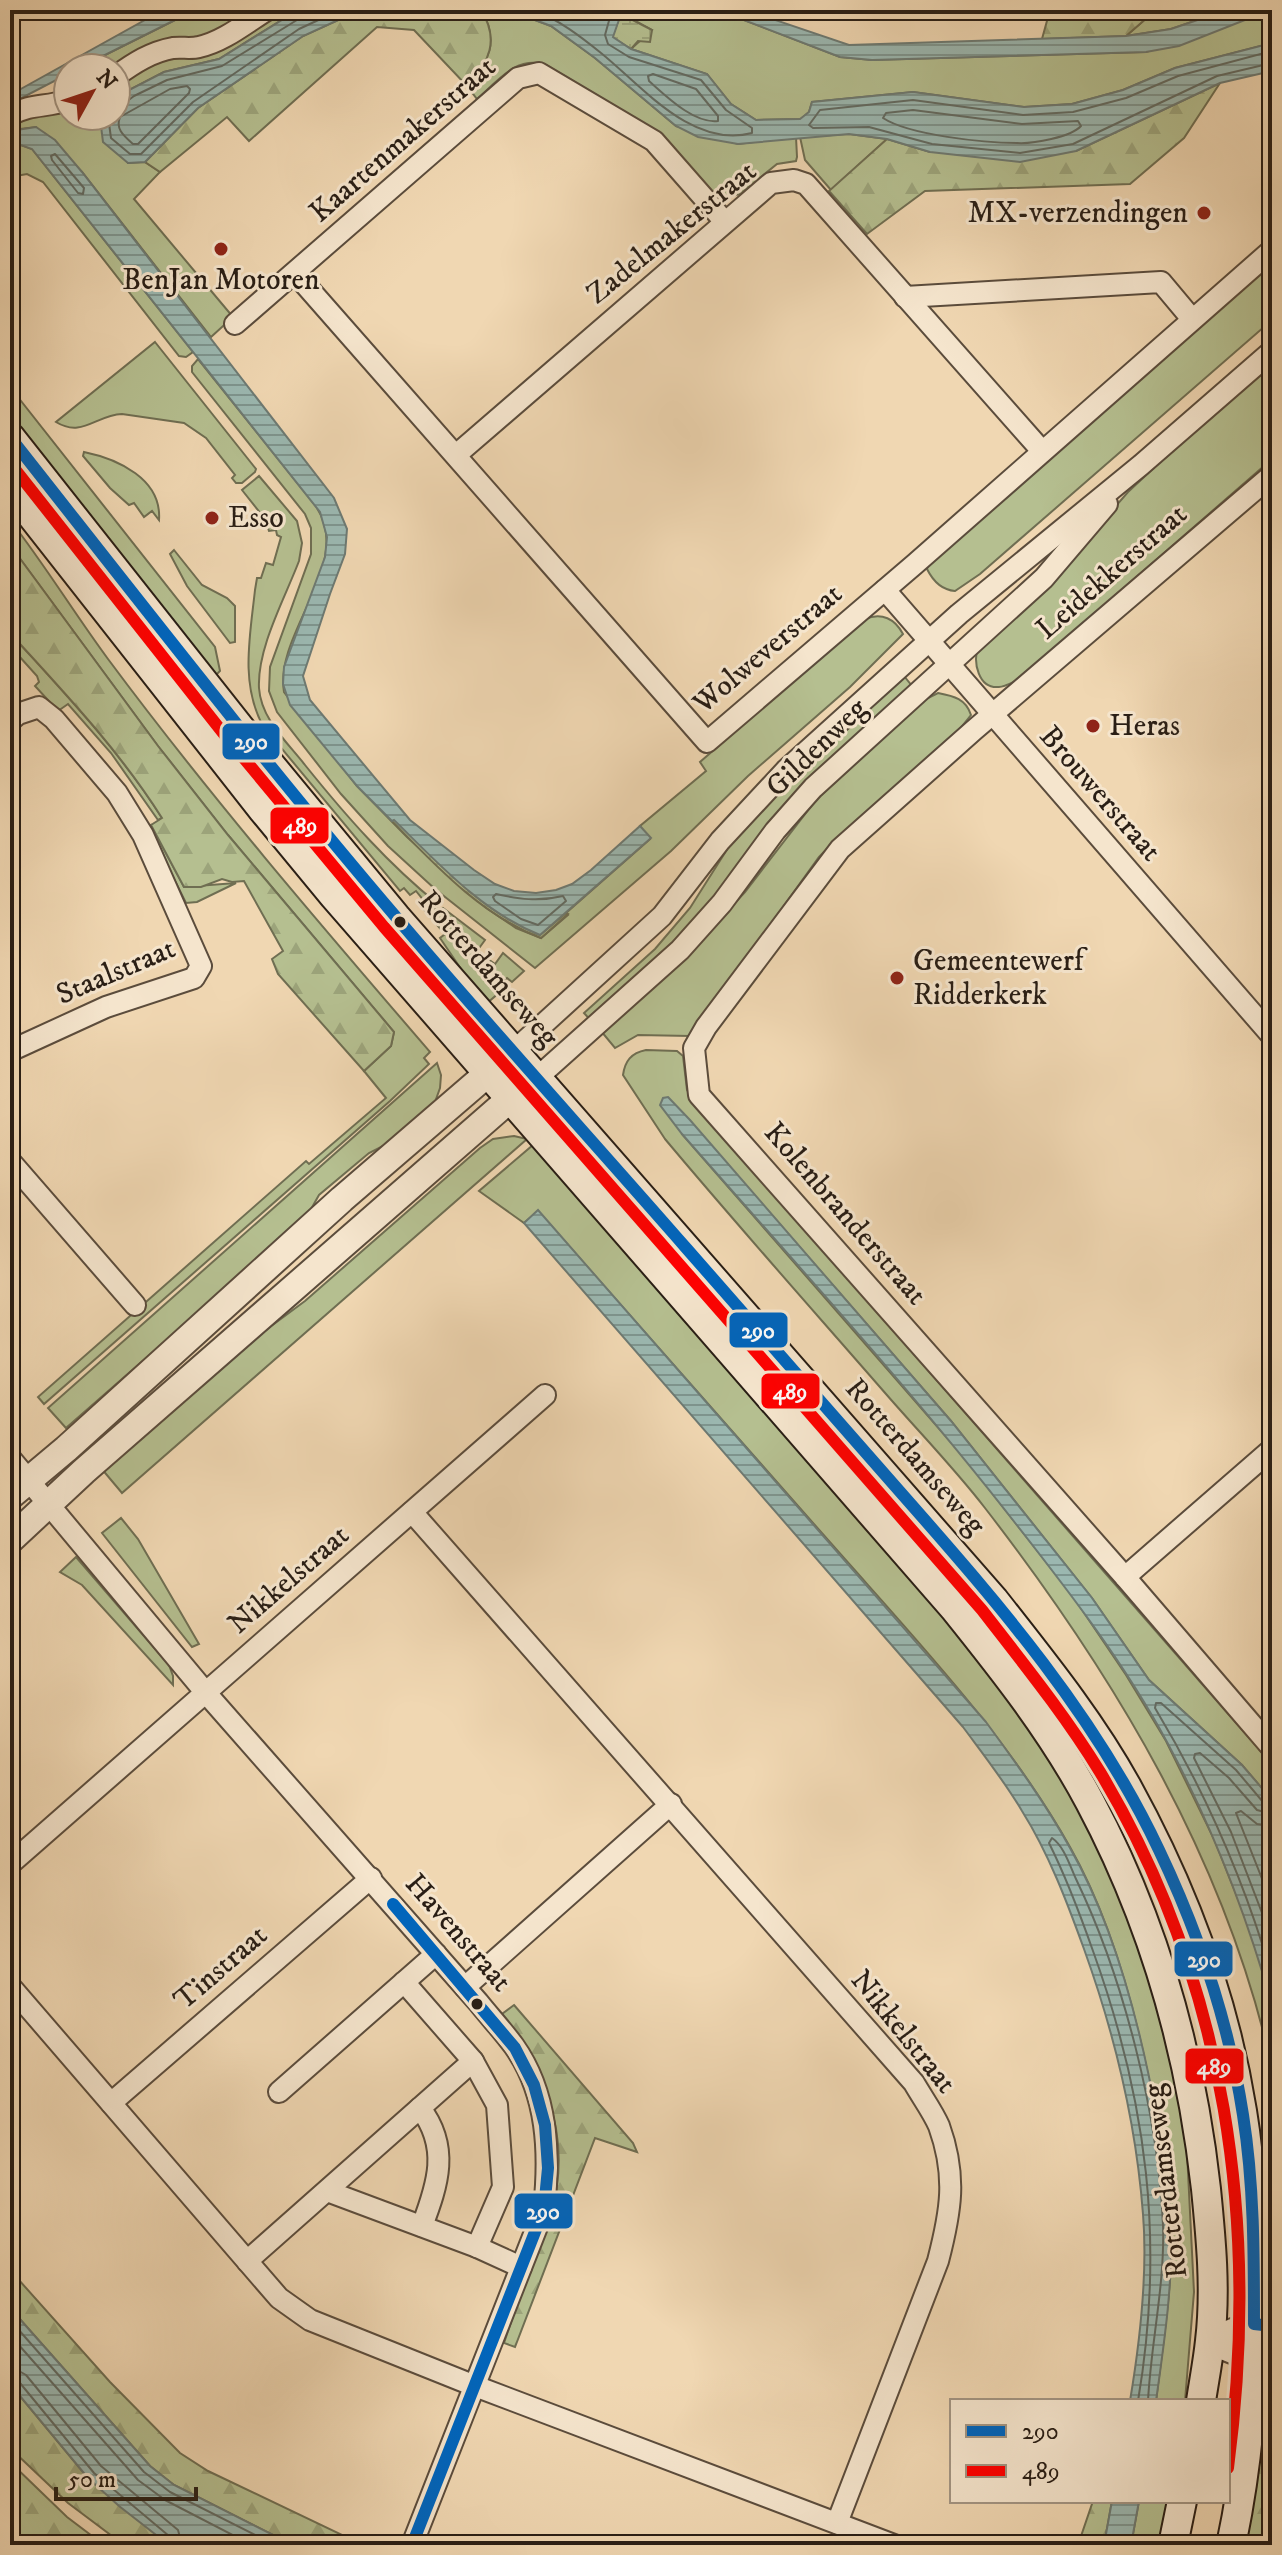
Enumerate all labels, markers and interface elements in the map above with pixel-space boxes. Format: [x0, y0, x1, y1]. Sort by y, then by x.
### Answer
street label: Kaartenmakerstraat [302, 49, 504, 231]
north arrow [52, 52, 132, 132]
text: N [90, 65, 122, 96]
street label: Zadelmakerstraat [580, 153, 764, 313]
place label: MX-verzendingen [968, 195, 1188, 232]
marker: MX-verzendingen [1195, 204, 1213, 222]
marker: BenJan Motoren [212, 240, 230, 258]
place label: BenJan Motoren [122, 262, 320, 299]
street label: Leidekkerstraat [1029, 496, 1195, 648]
place label: Esso [228, 500, 284, 537]
marker: Esso [203, 509, 221, 527]
street label: Wolweverstraat [685, 576, 850, 723]
street label: Gildenweg [759, 690, 876, 805]
place label: Heras [1109, 708, 1180, 745]
marker: Heras [1084, 717, 1102, 735]
street label: Brouwerstraat [1031, 719, 1169, 869]
line badge: 290 [221, 722, 281, 761]
text: 290 [234, 729, 268, 756]
line badge: 489 [269, 806, 330, 845]
text: 489 [283, 813, 317, 840]
street label: Rotterdamseweg [410, 883, 567, 1055]
unlabelled marker [392, 914, 408, 930]
street label: Staalstraat [51, 930, 181, 1014]
place label: Gemeentewerf Ridderkerk [913, 943, 1088, 1014]
marker: Gemeentewerf Ridderkerk [888, 969, 906, 987]
street label: Kolenbranderstraat [756, 1115, 934, 1313]
line badge: 290 [728, 1311, 789, 1349]
text: 290 [741, 1318, 775, 1345]
street label: Rotterdamseweg [837, 1371, 994, 1543]
line badge: 489 [760, 1372, 821, 1410]
text: 489 [773, 1379, 807, 1406]
street label: Nikkelstraat [221, 1517, 357, 1643]
street label: Havenstraat [396, 1866, 520, 2000]
street label: Tinstraat [167, 1917, 275, 2019]
line badge: 290 [1173, 1940, 1234, 1978]
text: 290 [1187, 1947, 1221, 1974]
street label: Nikkelstraat [842, 1963, 964, 2101]
unlabelled marker [469, 1996, 485, 2012]
line badge: 489 [1184, 2047, 1245, 2085]
text: 489 [1197, 2054, 1231, 2081]
street label: Rotterdamseweg [1136, 2081, 1196, 2281]
line badge: 290 [513, 2192, 574, 2230]
text: 290 [526, 2199, 560, 2226]
legend [950, 2399, 1230, 2503]
text: 290 [1022, 2417, 1059, 2447]
scale bar [56, 2451, 196, 2501]
text: 489 [1022, 2457, 1060, 2487]
text: 50 m [68, 2465, 116, 2495]

